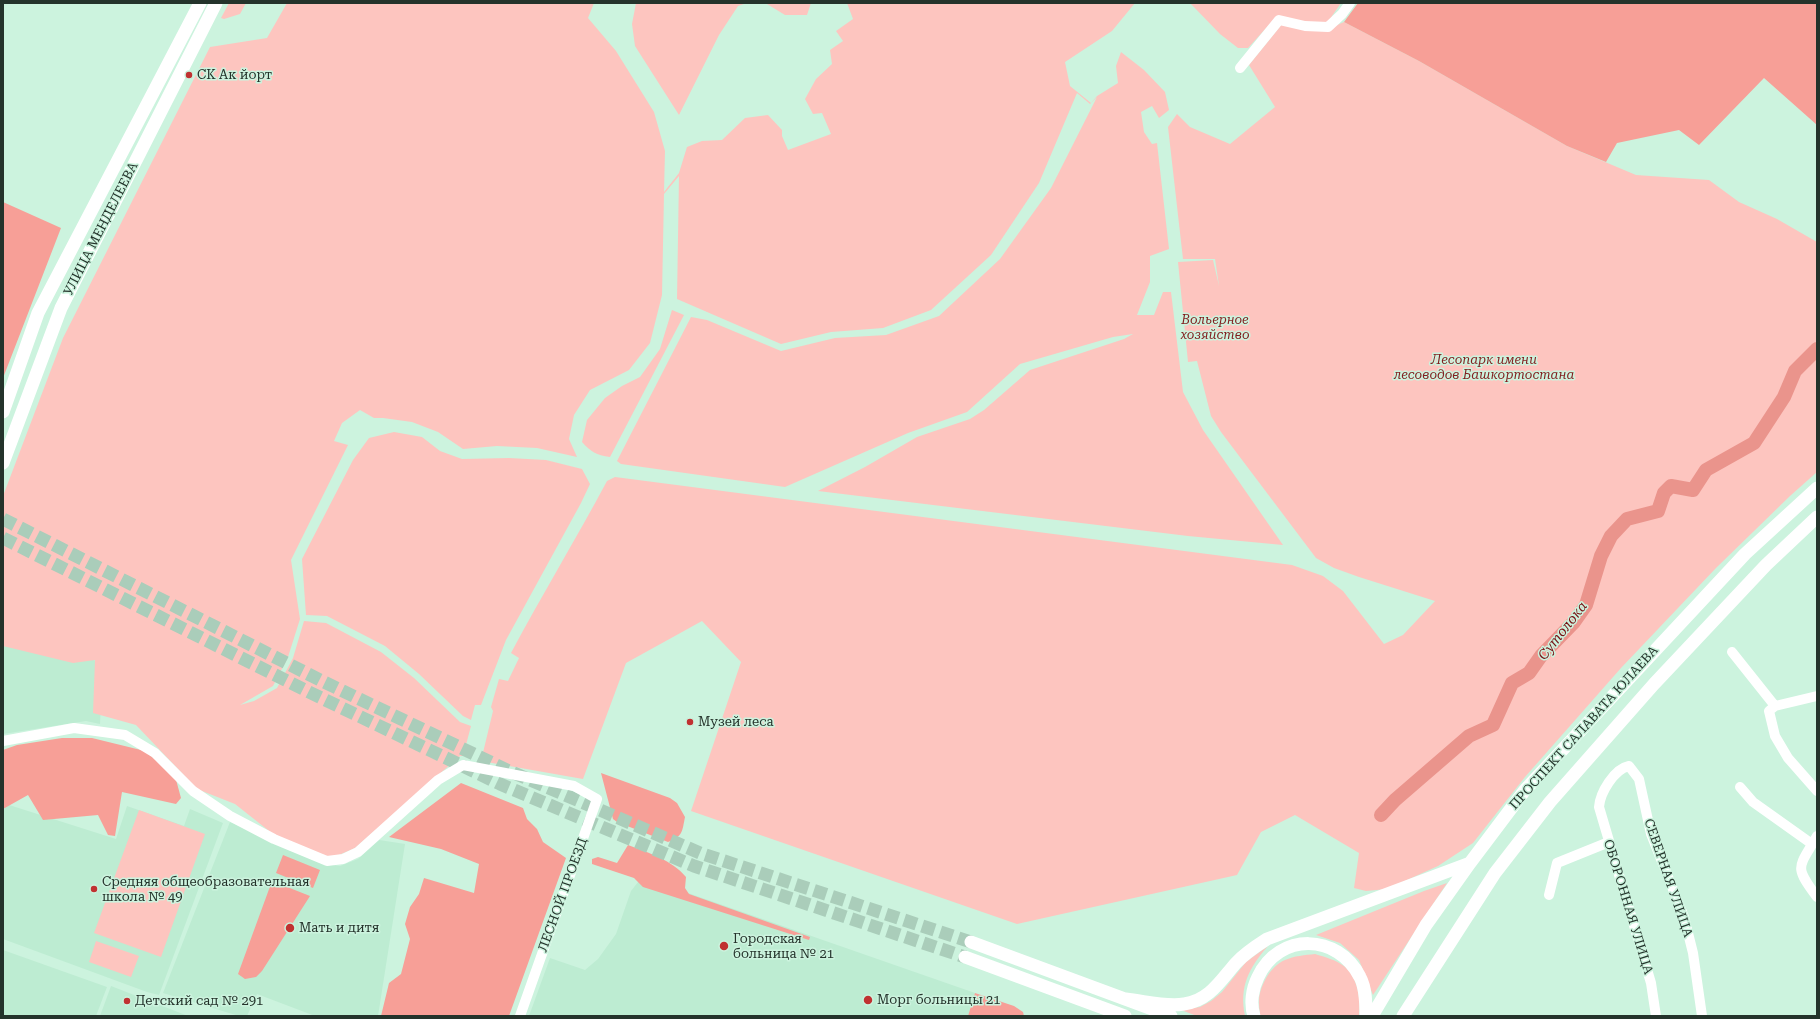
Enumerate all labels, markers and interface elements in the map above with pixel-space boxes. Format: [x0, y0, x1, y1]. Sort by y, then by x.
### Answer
place label: СК Ак йорт [197, 67, 272, 83]
marker: СК Ак йорт [184, 70, 194, 80]
street label: УЛИЦА МЕНДЕЛЕЕВА [61, 160, 141, 298]
park label: Вольерное хозяйство [1180, 312, 1250, 343]
park label: Лесопарк имени лесоводов Башкортостана [1394, 352, 1574, 383]
water label: Сутолока [1535, 598, 1591, 664]
street label: ПРОСПЕКТ САЛАВАТА ЮЛАЕВА [1506, 643, 1662, 813]
place label: Музей леса [698, 714, 774, 730]
marker: Музей леса [685, 717, 695, 727]
street label: СЕВЕРНАЯ УЛИЦА [1640, 817, 1696, 939]
street label: ЛЕСНОЙ ПРОЕЗД [535, 836, 591, 954]
street label: ОБОРОННАЯ УЛИЦА [1600, 838, 1656, 976]
place label: Средняя общеобразовательная школа № 49 [102, 874, 310, 905]
marker: Средняя общеобразовательная школа № 49 [89, 884, 99, 894]
place label: Мать и дитя [299, 920, 379, 936]
marker: Мать и дитя [284, 922, 296, 934]
place label: Городская больница № 21 [733, 931, 834, 962]
marker: Городская больница № 21 [718, 940, 730, 952]
place label: Морг больницы 21 [877, 992, 1001, 1008]
place label: Детский сад № 291 [135, 993, 263, 1009]
marker: Морг больницы 21 [862, 994, 874, 1006]
marker: Детский сад № 291 [122, 996, 132, 1006]

